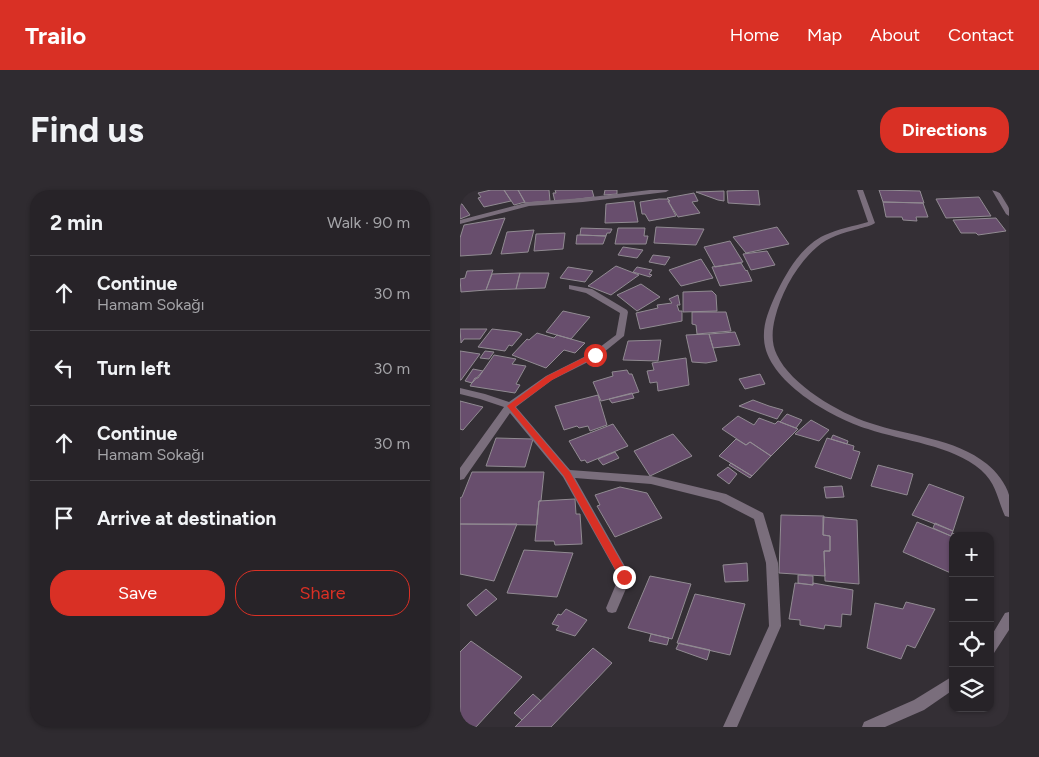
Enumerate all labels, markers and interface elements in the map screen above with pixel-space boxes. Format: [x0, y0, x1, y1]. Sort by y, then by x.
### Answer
text: Trailo [25, 21, 86, 50]
text: Home [730, 24, 779, 46]
text: Map [807, 24, 842, 46]
text: About [870, 24, 920, 46]
text: Contact [948, 24, 1014, 46]
button: Directions [880, 107, 1009, 153]
text: Find us [30, 109, 144, 151]
text: 2 min [50, 210, 103, 235]
text: Walk · 90 m [327, 213, 410, 232]
text: Continue [97, 272, 177, 295]
icon: ahead [50, 279, 78, 307]
text: 30 m [373, 284, 410, 303]
text: Hamam Sokağı [97, 295, 204, 314]
route start [584, 344, 607, 367]
icon: left [50, 354, 78, 382]
text: Turn left [97, 357, 171, 380]
text: 30 m [373, 359, 410, 378]
text: Continue [97, 422, 177, 445]
icon: ahead [50, 429, 78, 457]
text: 30 m [373, 434, 410, 453]
text: Hamam Sokağı [97, 445, 204, 464]
icon: arrive [50, 504, 78, 532]
text: Arrive at destination [97, 507, 276, 530]
map controls [949, 532, 994, 712]
button: + [949, 532, 994, 577]
route end [613, 566, 636, 589]
button: Save [50, 570, 225, 616]
button: Share [235, 570, 410, 616]
button: − [949, 577, 994, 622]
button: locate [949, 622, 994, 667]
button: layers [949, 667, 994, 712]

